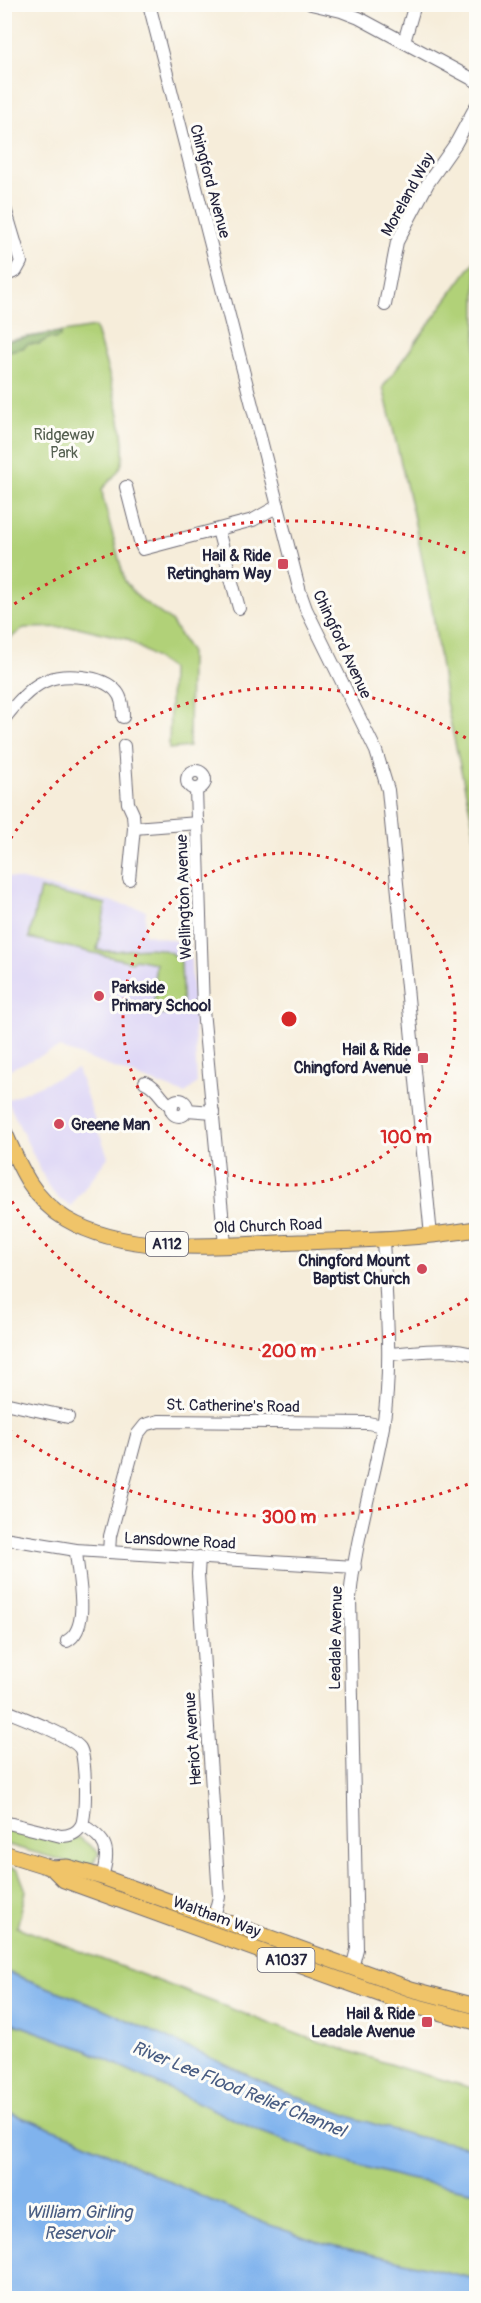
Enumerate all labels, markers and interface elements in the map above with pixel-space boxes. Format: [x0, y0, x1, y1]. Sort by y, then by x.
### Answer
street label: Chingford Avenue [185, 122, 235, 241]
street label: Moreland Way [377, 149, 439, 240]
park label: Ridgeway Park [34, 425, 95, 463]
place label: Hail & Ride Retingham Way [167, 546, 272, 584]
marker: Hail & Ride Retingham Way [276, 557, 290, 571]
street label: Chingford Avenue [308, 587, 376, 702]
street label: Wellington Avenue [172, 834, 196, 960]
place label: Parkside Primary School [111, 978, 211, 1016]
marker: Parkside Primary School [92, 989, 106, 1003]
centre of rings [279, 1009, 299, 1029]
place label: Hail & Ride Chingford Avenue [294, 1040, 412, 1078]
marker: Hail & Ride Chingford Avenue [416, 1051, 430, 1065]
place label: Greene Man [71, 1115, 150, 1135]
marker: Greene Man [52, 1117, 66, 1131]
text: 100 m [380, 1126, 432, 1149]
street label: Old Church Road [213, 1214, 323, 1238]
road number: A112 [146, 1232, 188, 1256]
place label: Chingford Mount Baptist Church [298, 1251, 411, 1289]
marker: Chingford Mount Baptist Church [415, 1262, 429, 1276]
text: 200 m [262, 1340, 316, 1363]
street label: St. Catherine's Road [166, 1395, 300, 1417]
text: 300 m [262, 1506, 316, 1529]
street label: Lansdowne Road [123, 1528, 236, 1554]
street label: Leadale Avenue [325, 1586, 347, 1690]
street label: Heriot Avenue [180, 1691, 206, 1786]
street label: Waltham Way [170, 1892, 263, 1942]
road number: A1037 [258, 1948, 314, 1972]
place label: Hail & Ride Leadale Avenue [311, 2004, 416, 2042]
marker: Hail & Ride Leadale Avenue [420, 2015, 434, 2029]
water label: River Lee Flood Relief Channel [129, 2036, 351, 2144]
water label: William Girling Reservoir [26, 2201, 134, 2245]

